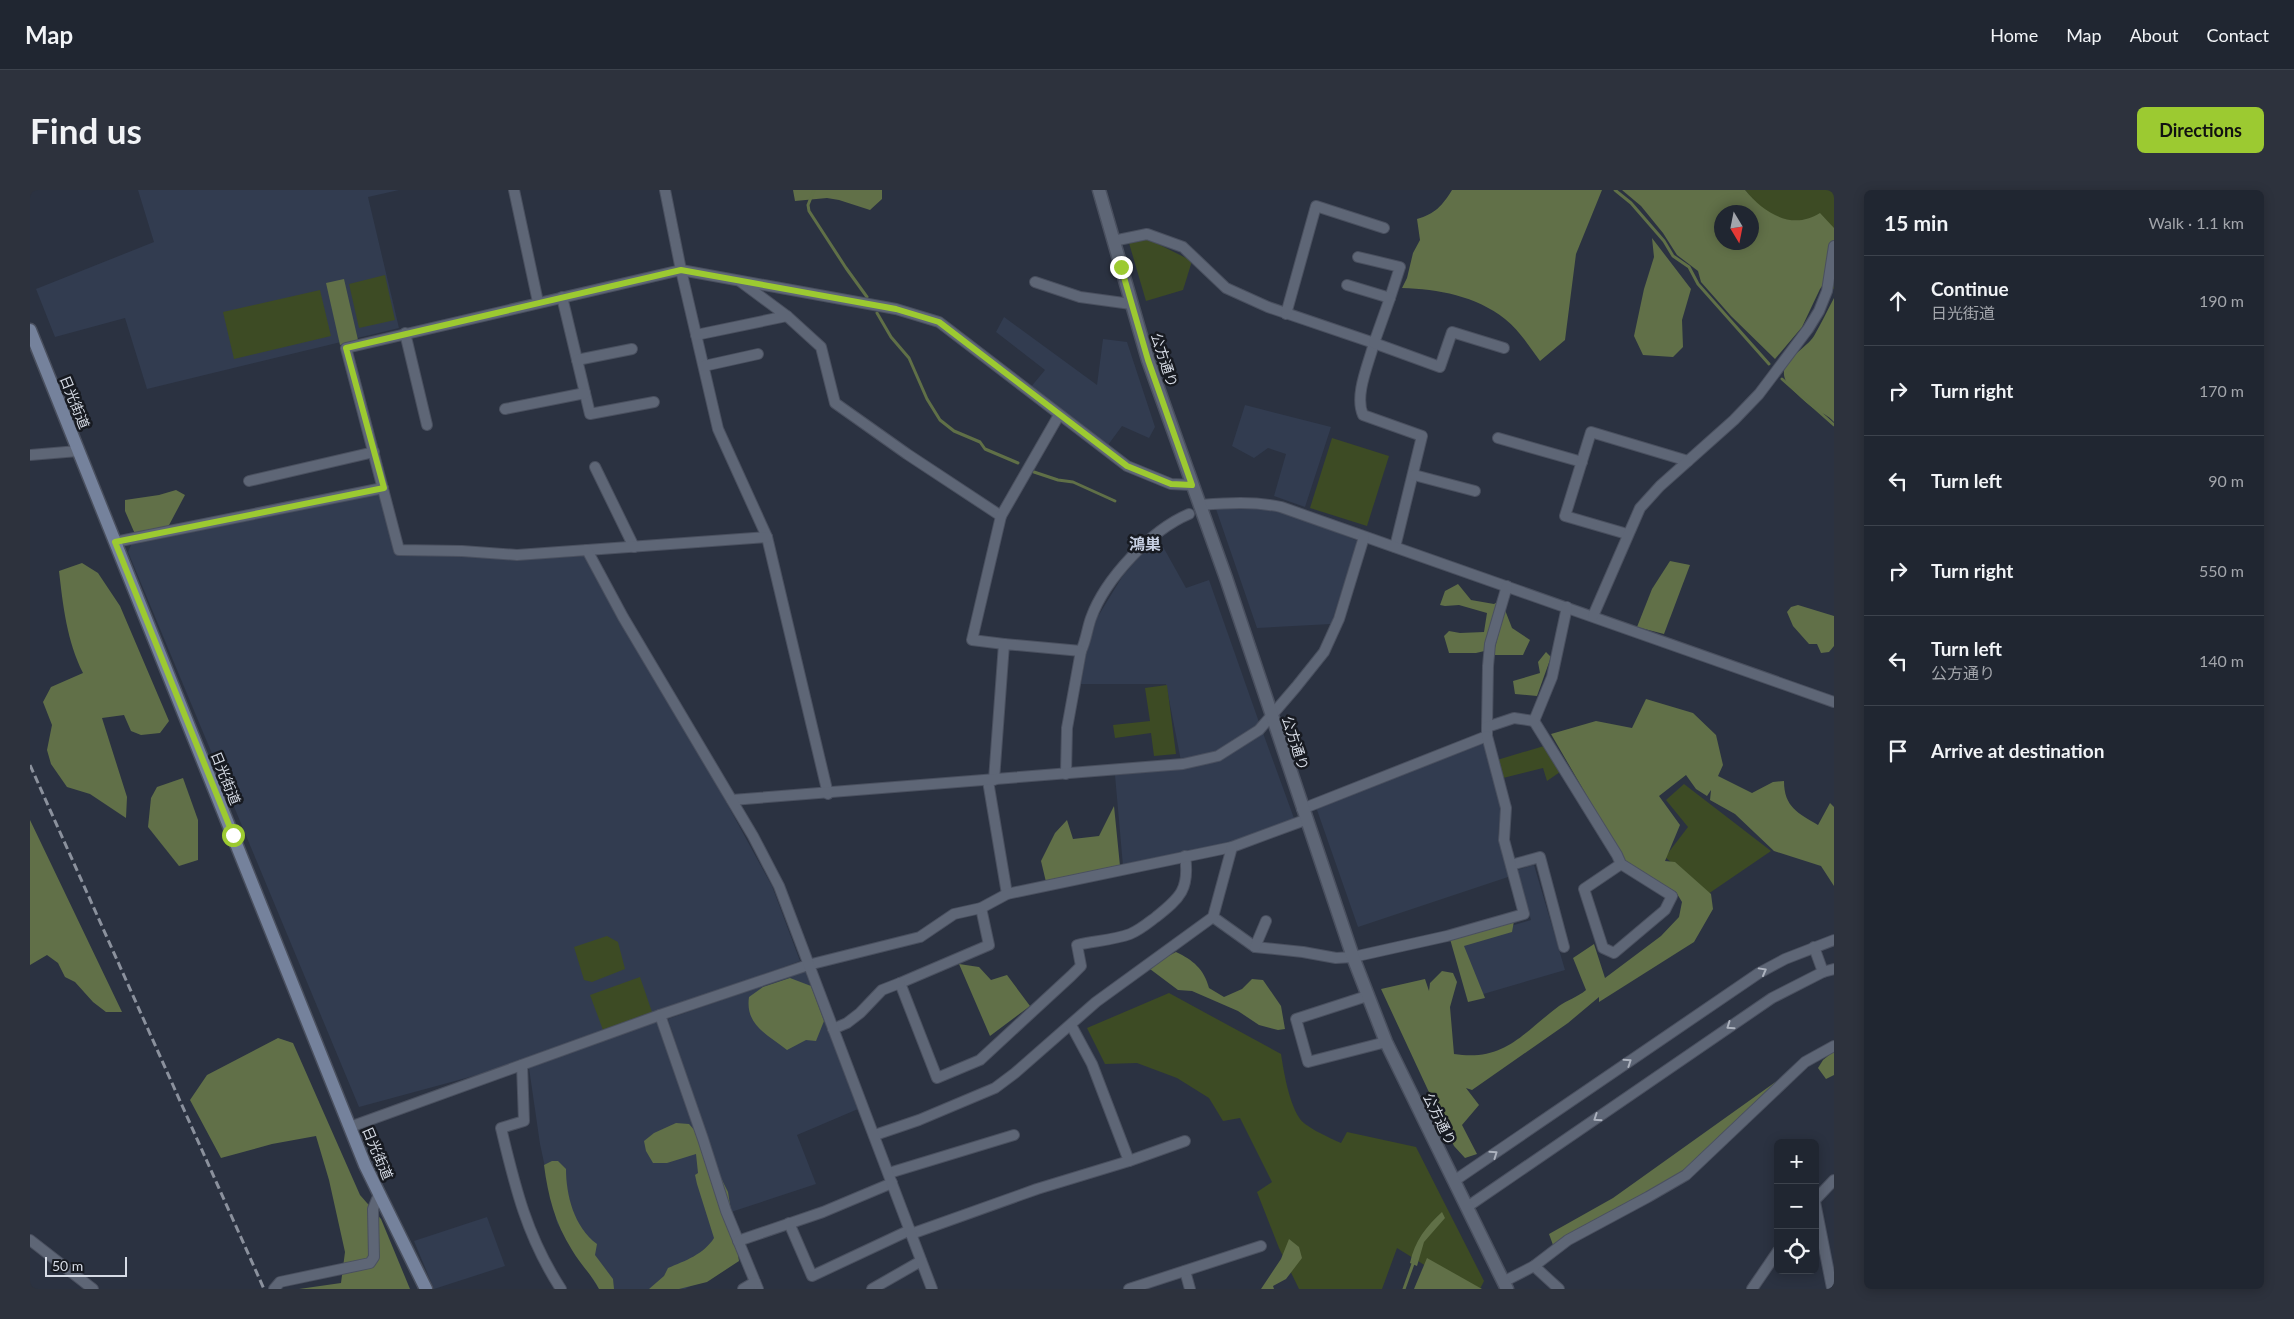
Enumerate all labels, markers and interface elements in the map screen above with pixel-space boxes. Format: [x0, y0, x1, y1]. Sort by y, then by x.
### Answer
text: Map [25, 20, 73, 49]
text: Home [1990, 24, 2038, 46]
text: Map [2066, 24, 2102, 46]
text: About [2130, 24, 2179, 46]
text: Contact [2207, 24, 2269, 46]
button: Directions [2137, 107, 2264, 153]
text: Find us [30, 109, 142, 151]
north arrow [1714, 205, 1759, 250]
text: 15 min [1884, 210, 1948, 235]
text: Walk · 1.1 km [2148, 213, 2244, 232]
route end [1110, 256, 1133, 279]
text: Continue [1931, 277, 2009, 300]
icon: ahead [1884, 287, 1912, 315]
text: 190 m [2199, 291, 2244, 310]
text: 日光街道 [1931, 303, 1995, 322]
street label: 公方通り [1148, 331, 1182, 389]
street label: 日光街道 [57, 373, 93, 431]
icon: right [1884, 377, 1912, 405]
text: Turn right [1931, 379, 2013, 402]
text: 170 m [2199, 381, 2244, 400]
icon: left [1884, 467, 1912, 495]
text: Turn left [1931, 469, 2002, 492]
text: 90 m [2208, 471, 2244, 490]
district label: 鴻巣 [1129, 534, 1161, 553]
icon: right [1884, 557, 1912, 585]
text: Turn right [1931, 559, 2013, 582]
text: 550 m [2199, 561, 2244, 580]
text: Turn left [1931, 637, 2002, 660]
icon: left [1884, 647, 1912, 675]
text: 140 m [2199, 651, 2244, 670]
text: 公方通り [1931, 663, 1995, 682]
street label: 公方通り [1279, 714, 1313, 772]
icon: arrive [1884, 737, 1912, 765]
text: Arrive at destination [1931, 739, 2104, 762]
street label: 日光街道 [208, 749, 244, 807]
route start [222, 824, 245, 847]
one-way arrow [1758, 967, 1767, 977]
one-way arrow [1727, 1020, 1736, 1029]
one-way arrow [1623, 1059, 1632, 1068]
street label: 公方通り [1420, 1090, 1460, 1148]
one-way arrow [1593, 1112, 1603, 1121]
street label: 日光街道 [359, 1124, 397, 1182]
map controls [1774, 1139, 1819, 1274]
button: + [1774, 1139, 1819, 1184]
one-way arrow [1489, 1151, 1498, 1160]
button: − [1774, 1184, 1819, 1229]
button: locate [1774, 1229, 1819, 1274]
scale bar [45, 1254, 128, 1277]
text: 50 m [52, 1257, 83, 1274]

